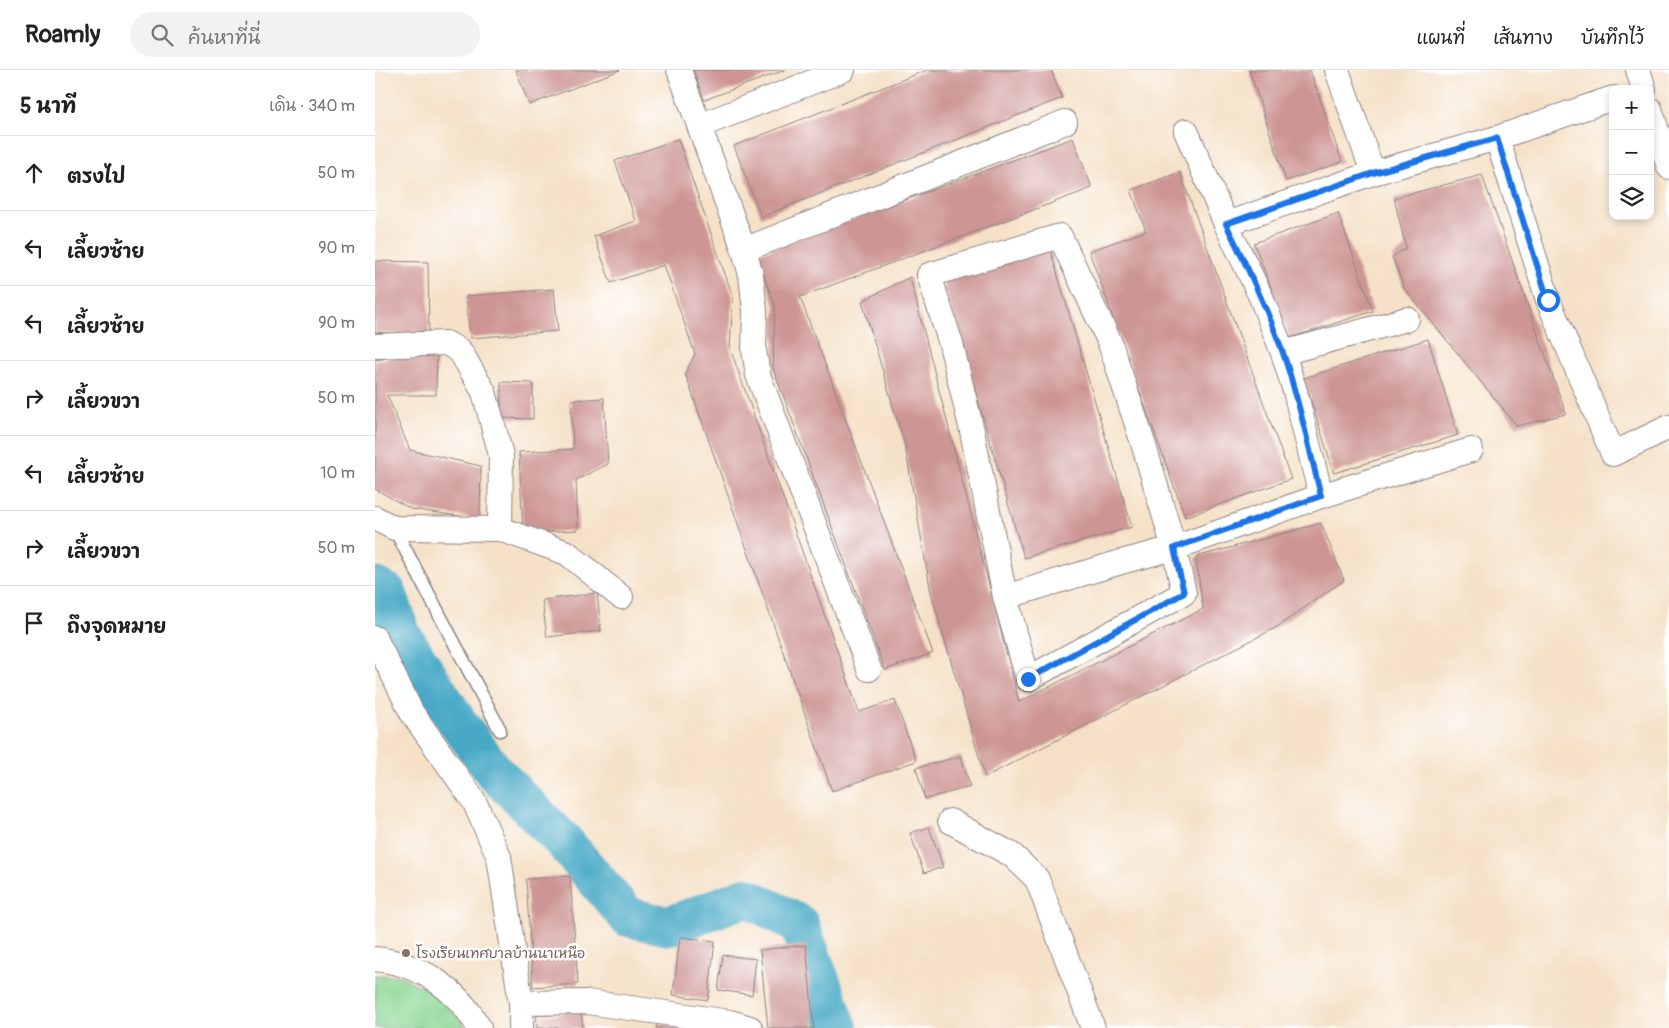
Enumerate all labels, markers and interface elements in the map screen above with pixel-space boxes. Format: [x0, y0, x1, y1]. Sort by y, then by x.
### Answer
search box [130, 12, 480, 57]
text: Roamly [25, 20, 100, 49]
icon: search [148, 21, 176, 49]
text: ค้นหาที่นี่ [188, 26, 260, 50]
text: แผนที่ [1417, 27, 1465, 50]
text: เส้นทาง [1493, 27, 1553, 50]
text: บันทึกไว้ [1581, 27, 1644, 50]
map controls [1609, 85, 1654, 220]
button: + [1609, 85, 1654, 130]
text: 5 นาที [20, 93, 76, 120]
text: เดิน · 340 m [269, 96, 355, 116]
button: − [1609, 130, 1654, 175]
icon: ahead [20, 159, 48, 187]
text: 50 m [318, 163, 355, 183]
text: ตรงไป [67, 165, 125, 189]
button: layers [1609, 175, 1654, 220]
icon: left [20, 234, 48, 262]
text: 90 m [318, 238, 355, 258]
text: เลี้ยวซ้าย [67, 240, 144, 264]
route start [1537, 289, 1560, 312]
icon: left [20, 309, 48, 337]
text: 90 m [318, 313, 355, 333]
text: เลี้ยวซ้าย [67, 315, 144, 339]
icon: right [20, 384, 48, 412]
text: 50 m [318, 388, 355, 408]
text: เลี้ยวขวา [67, 390, 140, 414]
icon: left [20, 459, 48, 487]
text: 10 m [320, 463, 355, 483]
text: เลี้ยวซ้าย [67, 465, 144, 489]
icon: right [20, 534, 48, 562]
text: 50 m [318, 538, 355, 558]
text: เลี้ยวขวา [67, 540, 140, 564]
icon: arrive [20, 609, 48, 637]
text: ถึงจุดหมาย [67, 615, 166, 639]
route end [1017, 668, 1040, 691]
place label: โรงเรียนเทศบาลบ้านนาเหนือ [416, 944, 585, 962]
marker: โรงเรียนเทศบาลบ้านนาเหนือ [400, 947, 412, 959]

